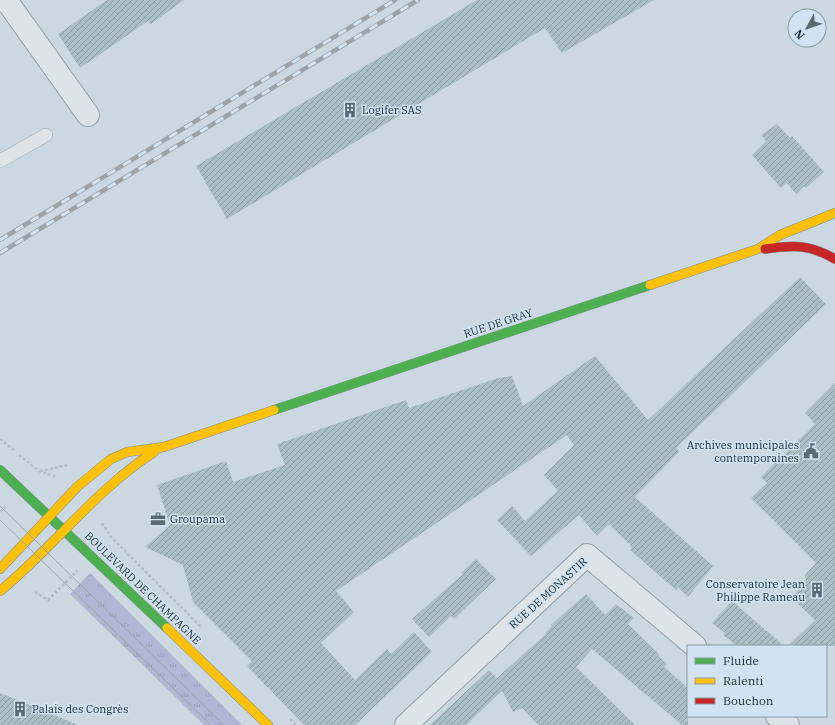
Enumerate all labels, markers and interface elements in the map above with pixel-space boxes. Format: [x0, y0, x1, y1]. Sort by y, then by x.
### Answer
north arrow [787, 8, 827, 48]
text: N [791, 26, 807, 42]
building icon: Logifer SAS [341, 101, 359, 119]
place label: Logifer SAS [362, 103, 422, 117]
street label: RUE DE GRAY [462, 305, 534, 341]
place label: Archives municipales contemporaines [687, 438, 799, 465]
public building icon: Archives municipales contemporaines [802, 442, 820, 460]
office icon: Groupama [149, 510, 167, 528]
place label: Groupama [170, 512, 225, 526]
street label: BOULEVARD DE CHAMPAGNE [82, 529, 204, 647]
street label: RUE DE MONASTIR [506, 554, 590, 632]
place label: Conservatoire Jean Philippe Rameau [706, 577, 805, 604]
building icon: Conservatoire Jean Philippe Rameau [808, 581, 826, 599]
legend [687, 645, 827, 717]
text: Fluide [723, 653, 759, 668]
text: Ralenti [723, 673, 764, 688]
text: Bouchon [723, 693, 774, 708]
building icon: Palais des Congrès [11, 700, 29, 718]
place label: Palais des Congrès [32, 702, 128, 716]

